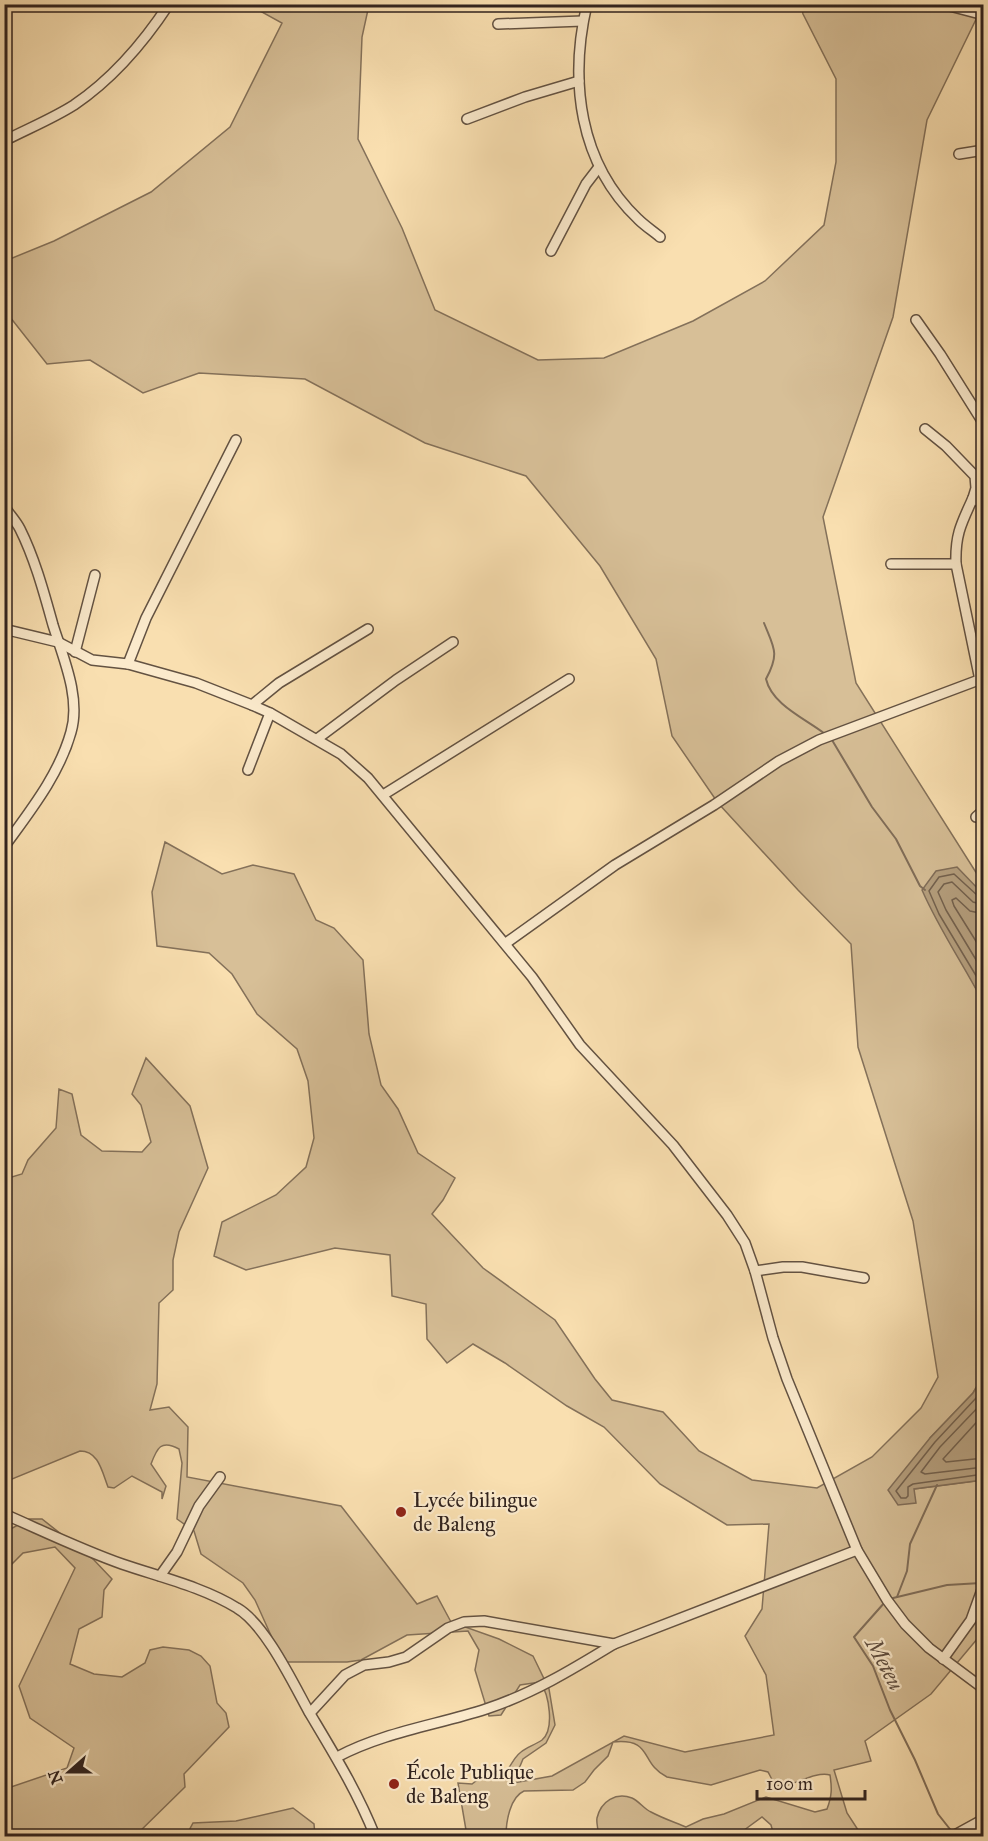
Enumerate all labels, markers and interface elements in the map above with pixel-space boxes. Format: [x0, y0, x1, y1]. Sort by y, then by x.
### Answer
place label: Lycée bilingue de Baleng [413, 1487, 538, 1537]
marker: Lycée bilingue de Baleng [394, 1505, 408, 1519]
water label: Meteu [859, 1631, 910, 1695]
north arrow [39, 1742, 99, 1802]
place label: École Publique de Baleng [406, 1758, 534, 1809]
scale bar [757, 1763, 865, 1801]
text: N [44, 1767, 67, 1787]
text: 100 m [766, 1773, 813, 1795]
marker: École Publique de Baleng [387, 1777, 401, 1791]

